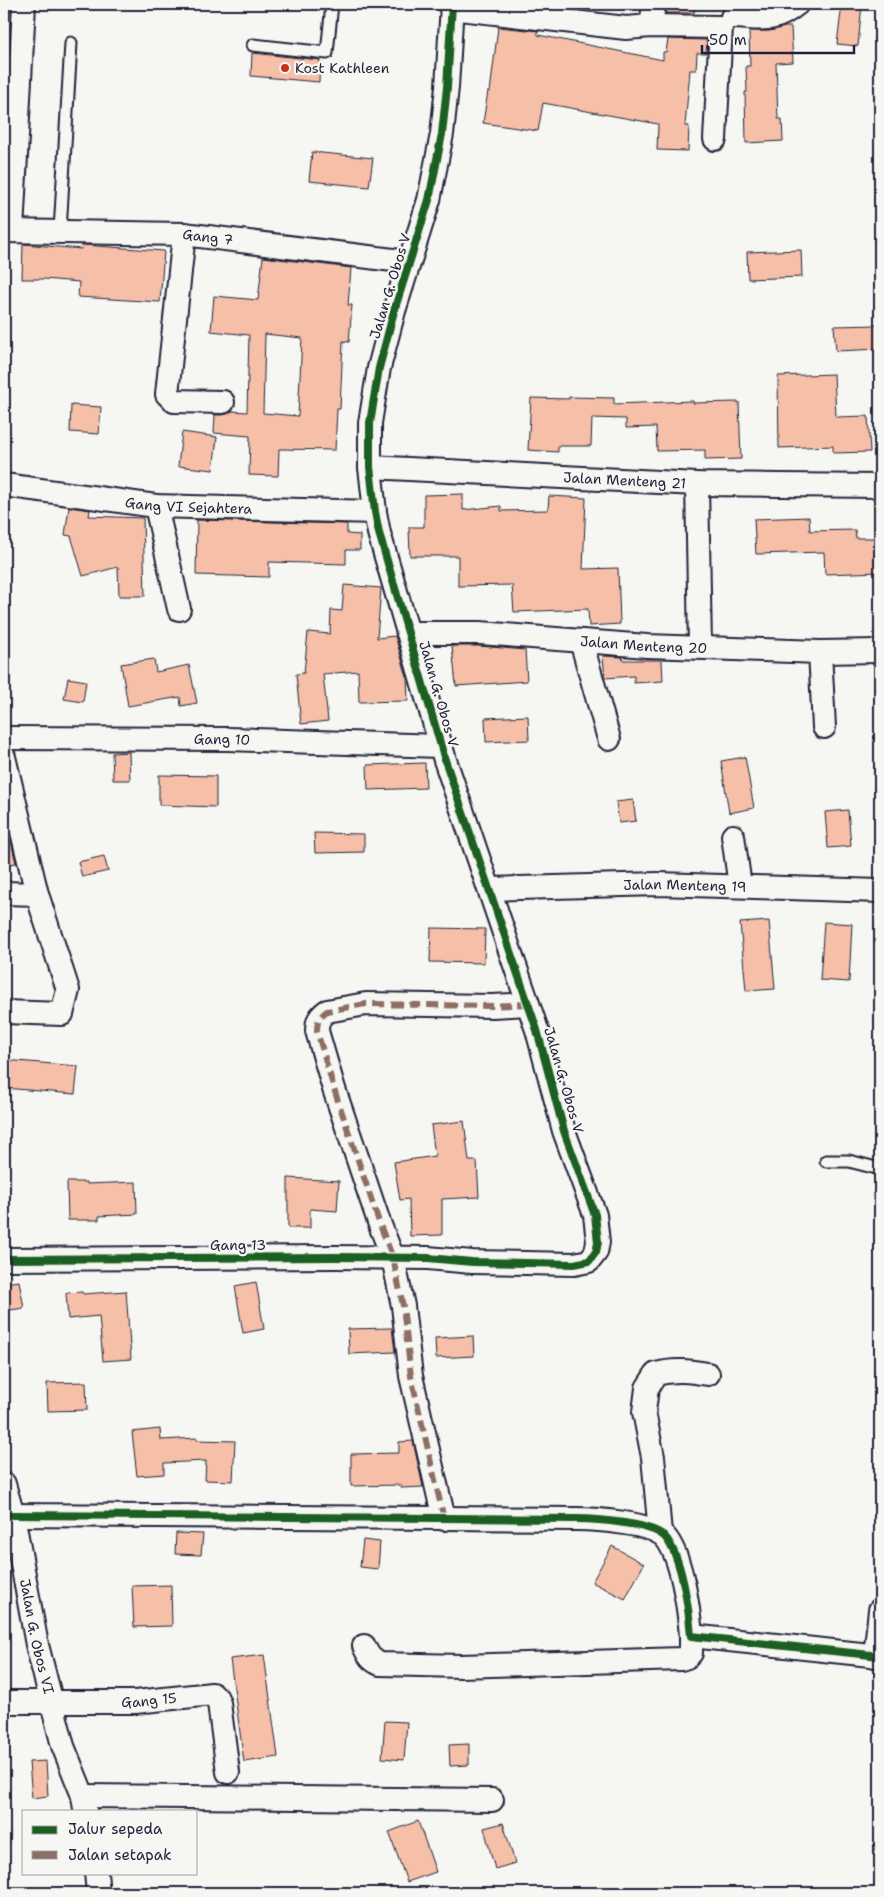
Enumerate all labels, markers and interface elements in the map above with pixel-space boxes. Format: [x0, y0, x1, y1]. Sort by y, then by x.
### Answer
scale bar [702, 22, 854, 54]
text: 50 m [709, 30, 747, 50]
place label: Kost Kathleen [295, 59, 390, 77]
marker: Kost Kathleen [279, 62, 291, 74]
street label: Gang 7 [181, 225, 234, 249]
street label: Jalan G. Obos V [365, 231, 415, 341]
street label: Jalan Menteng 21 [563, 468, 687, 492]
street label: Gang VI Sejahtera [124, 493, 253, 518]
street label: Jalan Menteng 20 [579, 632, 707, 657]
street label: Jalan G. Obos V [415, 639, 463, 750]
street label: Gang 10 [194, 730, 250, 749]
street label: Jalan Menteng 19 [623, 875, 747, 896]
street label: Jalan G. Obos V [540, 1025, 588, 1136]
street label: Gang 13 [210, 1236, 266, 1254]
street label: Jalan G. Obos VI [16, 1577, 58, 1696]
street label: Gang 15 [121, 1689, 177, 1711]
legend [22, 1810, 198, 1874]
text: Jalur sepeda [68, 1819, 163, 1839]
text: Jalan setapak [68, 1845, 172, 1865]

